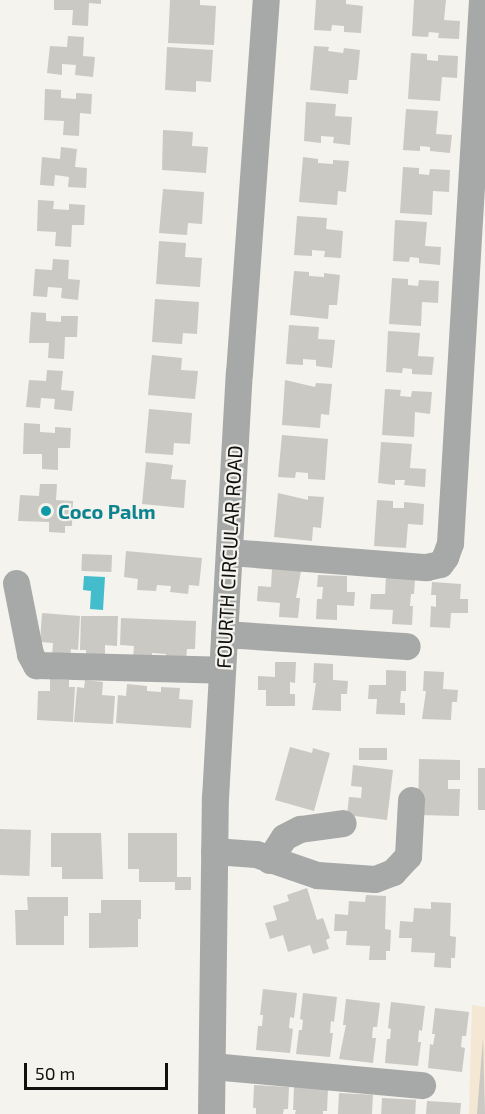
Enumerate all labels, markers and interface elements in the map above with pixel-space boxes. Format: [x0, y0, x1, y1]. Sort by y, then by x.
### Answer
street label: FOURTH CIRCULAR ROAD [211, 445, 247, 669]
place label: Coco Palm [58, 499, 156, 523]
marker: Coco Palm [39, 504, 53, 518]
scale bar [27, 1051, 171, 1089]
text: 50 m [35, 1062, 75, 1084]

